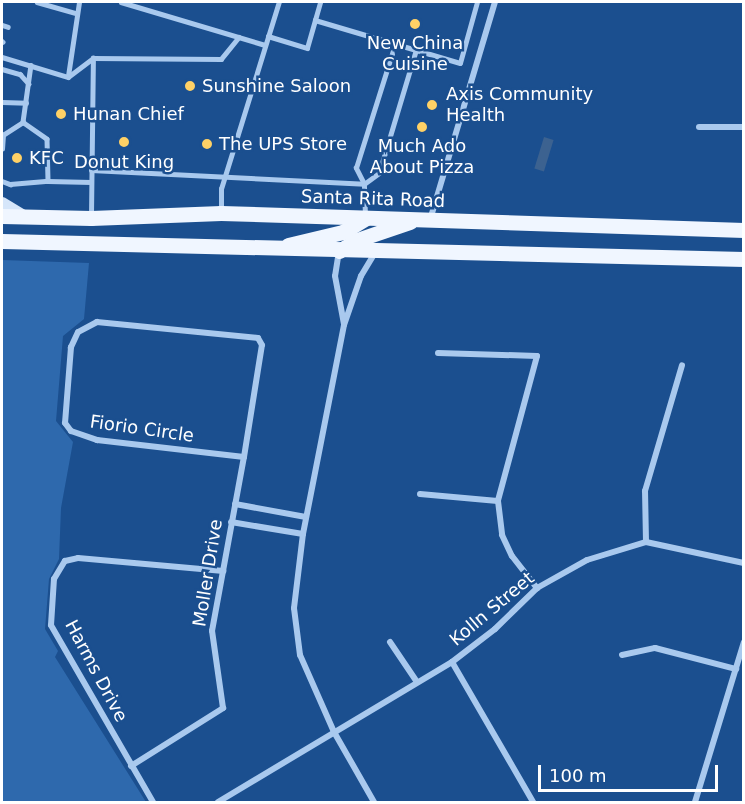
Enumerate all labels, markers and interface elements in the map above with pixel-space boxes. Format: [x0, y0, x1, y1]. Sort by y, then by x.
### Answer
marker: New China Cuisine [408, 17, 422, 31]
place label: New China Cuisine [367, 33, 463, 76]
place label: Sunshine Saloon [202, 75, 351, 97]
marker: Sunshine Saloon [183, 79, 197, 93]
place label: Axis Community Health [446, 84, 593, 127]
marker: Axis Community Health [423, 96, 441, 114]
place label: Hunan Chief [73, 103, 184, 125]
marker: Hunan Chief [54, 107, 68, 121]
marker: Much Ado About Pizza [415, 120, 429, 134]
place label: The UPS Store [219, 133, 347, 155]
marker: Donut King [117, 135, 131, 149]
place label: Much Ado About Pizza [370, 136, 474, 178]
marker: The UPS Store [200, 137, 214, 151]
place label: KFC [29, 147, 64, 169]
marker: KFC [10, 151, 24, 165]
place label: Donut King [74, 151, 174, 173]
street label: Santa Rita Road [301, 186, 445, 212]
street label: Fiorio Circle [89, 411, 195, 447]
street label: Moller Drive [189, 518, 227, 628]
street label: Kolln Street [445, 567, 539, 651]
street label: Harms Drive [60, 616, 132, 726]
scale bar [541, 753, 721, 791]
text: 100 m [549, 765, 607, 786]

